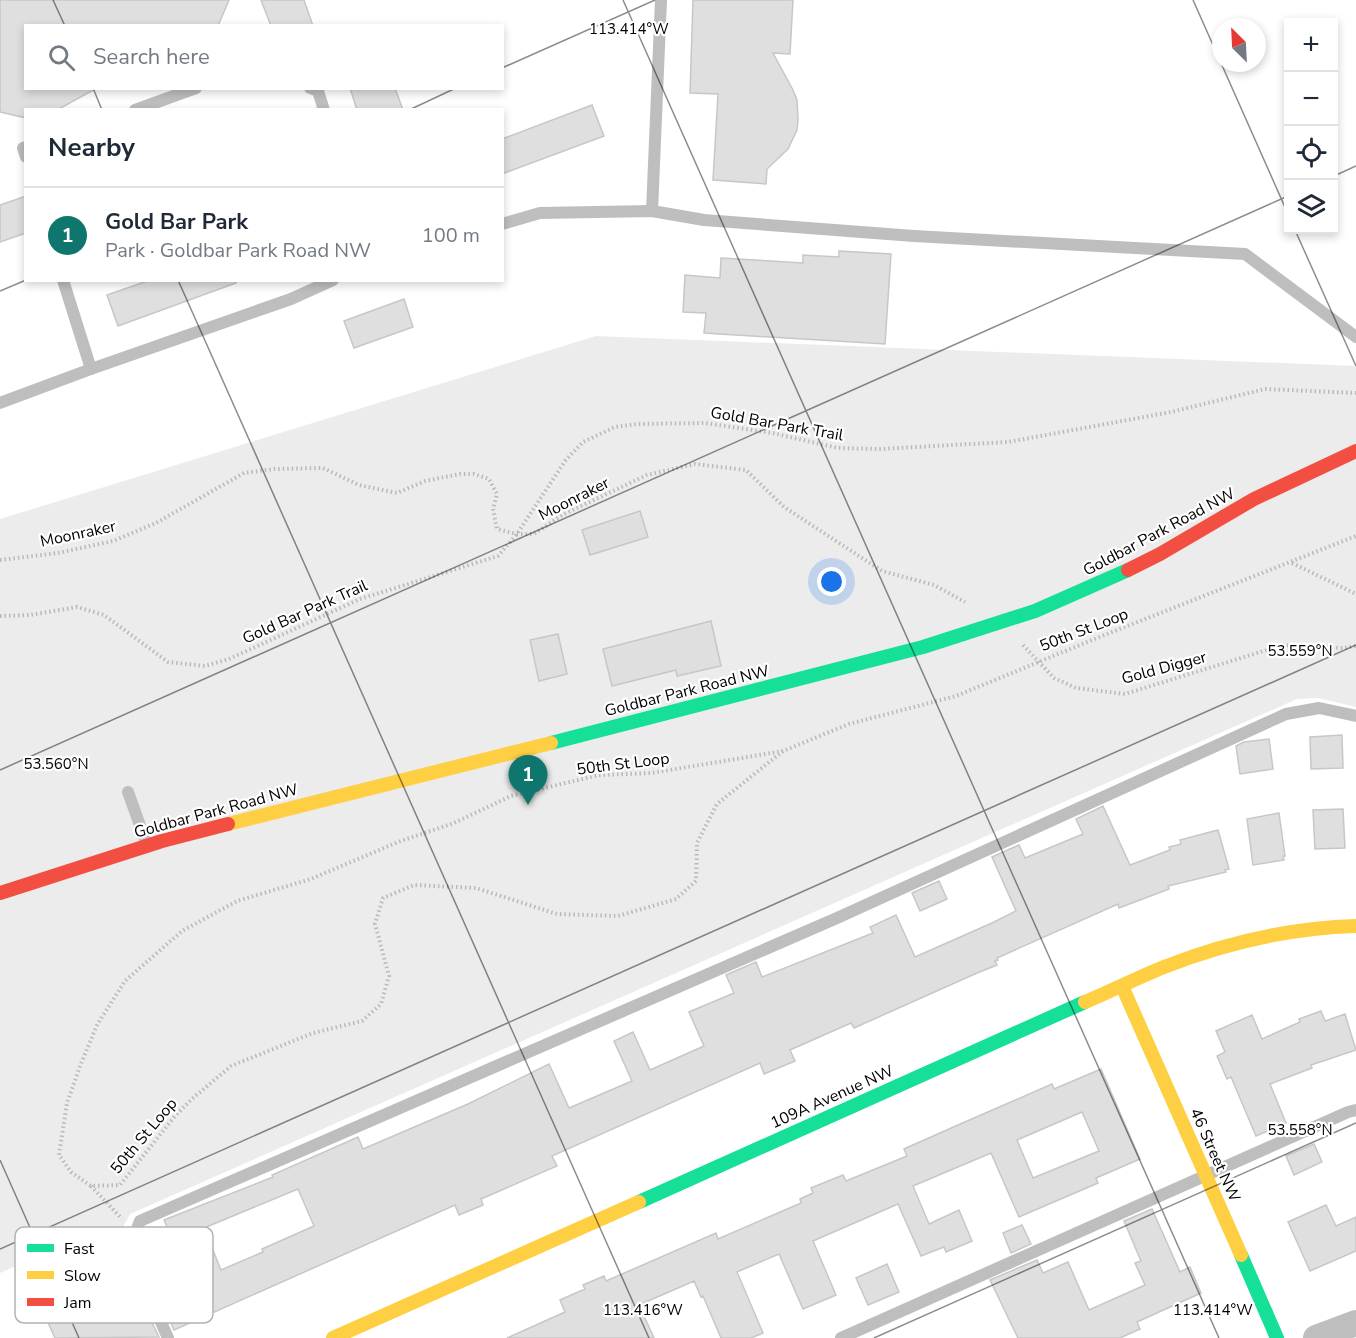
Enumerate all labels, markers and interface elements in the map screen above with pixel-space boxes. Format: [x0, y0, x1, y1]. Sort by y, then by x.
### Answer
north arrow [1212, 18, 1266, 72]
map controls [1284, 18, 1338, 234]
button: + [1284, 18, 1338, 72]
text: 113.414°W [589, 19, 669, 39]
search box [24, 24, 504, 90]
icon: search [45, 41, 78, 74]
text: Search here [93, 42, 210, 72]
button: − [1284, 72, 1338, 126]
button: locate [1284, 126, 1338, 180]
text: Nearby [48, 130, 135, 165]
button: layers [1284, 180, 1338, 234]
text: Gold Bar Park [105, 207, 248, 237]
text: 1 [62, 222, 74, 249]
text: 100 m [422, 222, 480, 249]
text: Park · Goldbar Park Road NW [105, 237, 371, 264]
street label: Gold Bar Park Trail [709, 401, 846, 447]
street label: Moonraker [535, 472, 613, 526]
street label: Goldbar Park Road NW [1079, 482, 1239, 581]
street label: Moonraker [38, 515, 118, 553]
your location [817, 567, 846, 596]
street label: Gold Bar Park Trail [239, 574, 371, 649]
street label: 50th St Loop [1037, 603, 1131, 657]
text: 53.559°N [1267, 641, 1333, 661]
street label: Gold Digger [1119, 646, 1209, 690]
street label: Goldbar Park Road NW [602, 660, 772, 722]
street label: 50th St Loop [575, 747, 671, 781]
text: 53.560°N [23, 754, 89, 774]
pin: 1 [508, 756, 548, 805]
street label: Goldbar Park Road NW [132, 778, 301, 843]
street label: 109A Avenue NW [767, 1060, 897, 1134]
street label: 50th St Loop [106, 1093, 182, 1179]
street label: 46 Street NW [1185, 1105, 1246, 1206]
text: 53.558°N [1267, 1120, 1333, 1140]
legend [15, 1227, 213, 1323]
text: Fast [64, 1238, 95, 1260]
text: Slow [64, 1265, 101, 1287]
text: Jam [63, 1292, 91, 1314]
text: 113.416°W [603, 1300, 683, 1320]
text: 113.414°W [1173, 1300, 1253, 1320]

